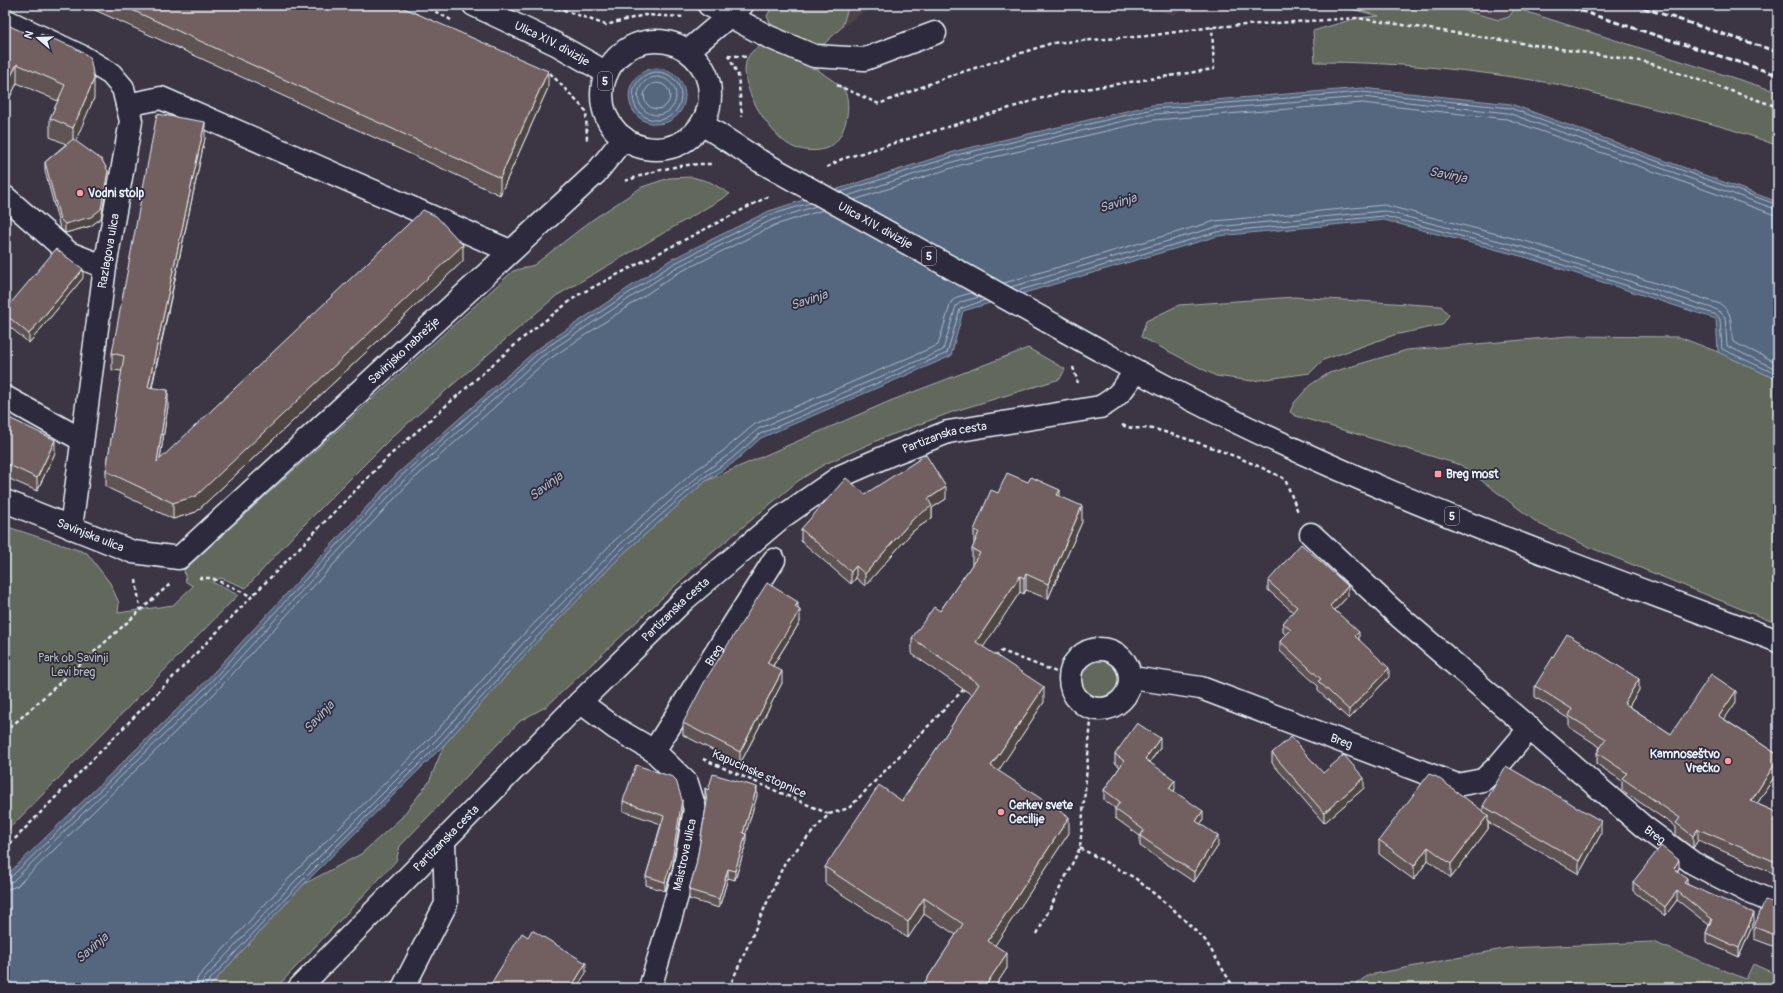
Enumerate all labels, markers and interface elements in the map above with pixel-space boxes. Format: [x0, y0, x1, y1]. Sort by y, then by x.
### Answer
north arrow [18, 18, 58, 58]
street label: Ulica XIV. divizije [512, 18, 593, 69]
text: N [22, 29, 37, 41]
road number: 5 [598, 72, 612, 90]
water label: Savinja [1428, 164, 1469, 187]
place label: Vodni stolp [88, 186, 145, 201]
marker: Vodni stolp [75, 188, 85, 198]
water label: Savinja [1097, 190, 1139, 216]
street label: Ulica XIV. divizije [835, 199, 915, 252]
street label: Razlagova ulica [95, 212, 123, 290]
road number: 5 [922, 247, 936, 265]
water label: Savinja [788, 286, 830, 313]
street label: Savinjsko nabrežje [365, 314, 443, 387]
street label: Partizanska cesta [900, 418, 988, 457]
place label: Breg most [1446, 467, 1500, 482]
water label: Savinja [526, 468, 567, 504]
marker: Breg most [1433, 469, 1443, 479]
road number: 5 [1445, 507, 1459, 525]
street label: Savinjska ulica [55, 515, 127, 555]
street label: Partizanska cesta [638, 574, 713, 645]
street label: Breg [702, 642, 727, 669]
park label: Park ob Savinji Levi breg [38, 651, 108, 680]
water label: Savinja [300, 697, 338, 736]
street label: Breg [1328, 730, 1355, 752]
street label: Kapucinske stopnice [710, 747, 808, 802]
place label: Kamnoseštvo Vrečko [1650, 747, 1721, 776]
marker: Kamnoseštvo Vrečko [1723, 756, 1733, 766]
place label: Cerkev svete Cecilije [1009, 798, 1074, 827]
street label: Partizanska cesta [410, 801, 482, 875]
marker: Cerkev svete Cecilije [996, 807, 1006, 817]
street label: Maistrova ulica [670, 817, 700, 892]
street label: Breg [1641, 822, 1668, 848]
water label: Savinja [72, 929, 112, 967]

